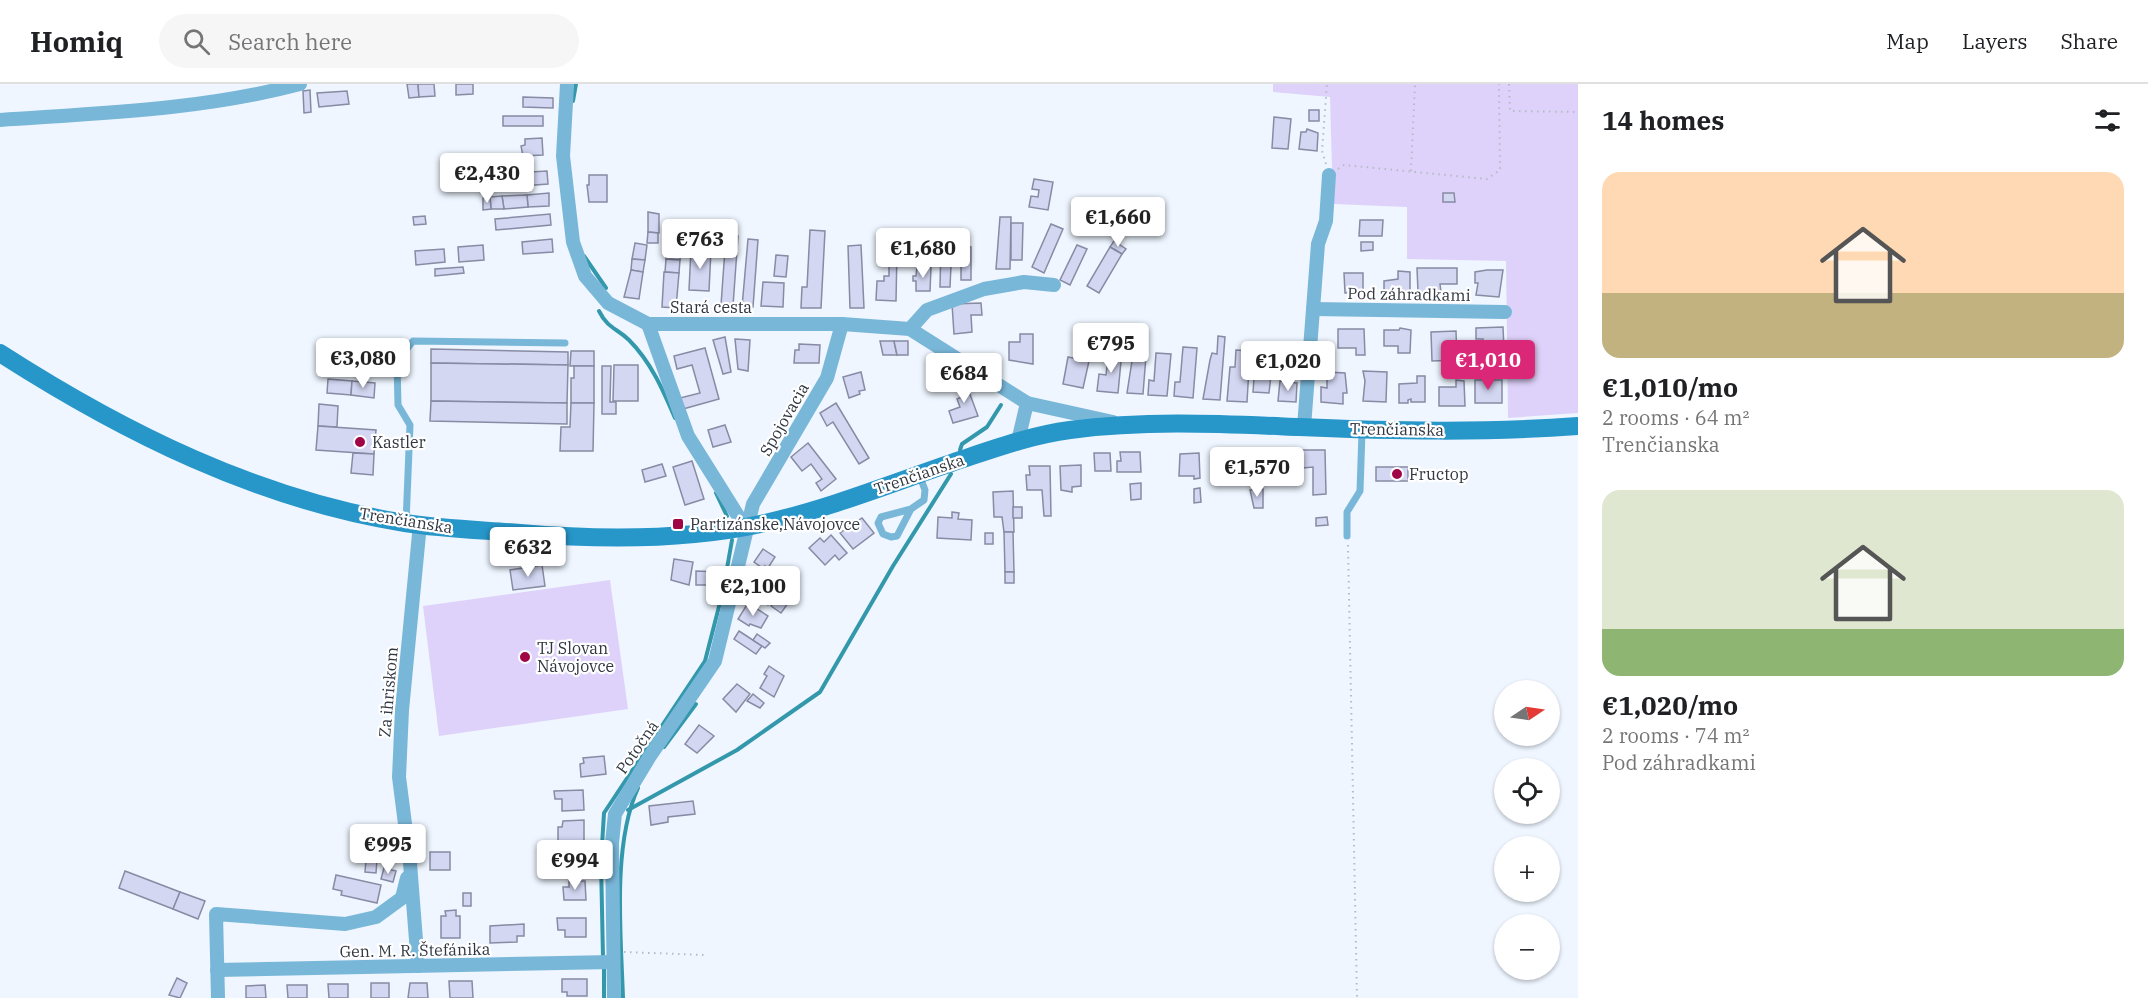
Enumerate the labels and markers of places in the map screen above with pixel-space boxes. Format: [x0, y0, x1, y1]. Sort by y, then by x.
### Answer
pin: €2,430 [438, 153, 536, 204]
pin: €1,660 [1069, 197, 1167, 248]
pin: €763 [664, 219, 736, 270]
pin: €1,680 [874, 228, 972, 279]
pin: €795 [1075, 323, 1147, 374]
pin: €3,080 [314, 338, 412, 389]
pin: €1,010 [1439, 340, 1537, 391]
pin: €1,020 [1239, 341, 1337, 392]
pin: €684 [928, 353, 1000, 404]
place label: Kastler [372, 432, 426, 452]
marker: Kastler [353, 435, 367, 449]
pin: €1,570 [1208, 447, 1306, 498]
place label: Fructop [1409, 464, 1469, 484]
marker: Fructop [1390, 467, 1404, 481]
place label: Partizánske,Návojovce [690, 514, 860, 534]
marker: Partizánske,Návojovce [671, 517, 685, 531]
pin: €632 [492, 527, 564, 578]
pin: €2,100 [704, 566, 802, 617]
place label: TJ Slovan Návojovce [537, 638, 614, 676]
marker: TJ Slovan Návojovce [518, 650, 532, 664]
pin: €995 [352, 824, 424, 875]
pin: €994 [539, 840, 611, 891]

